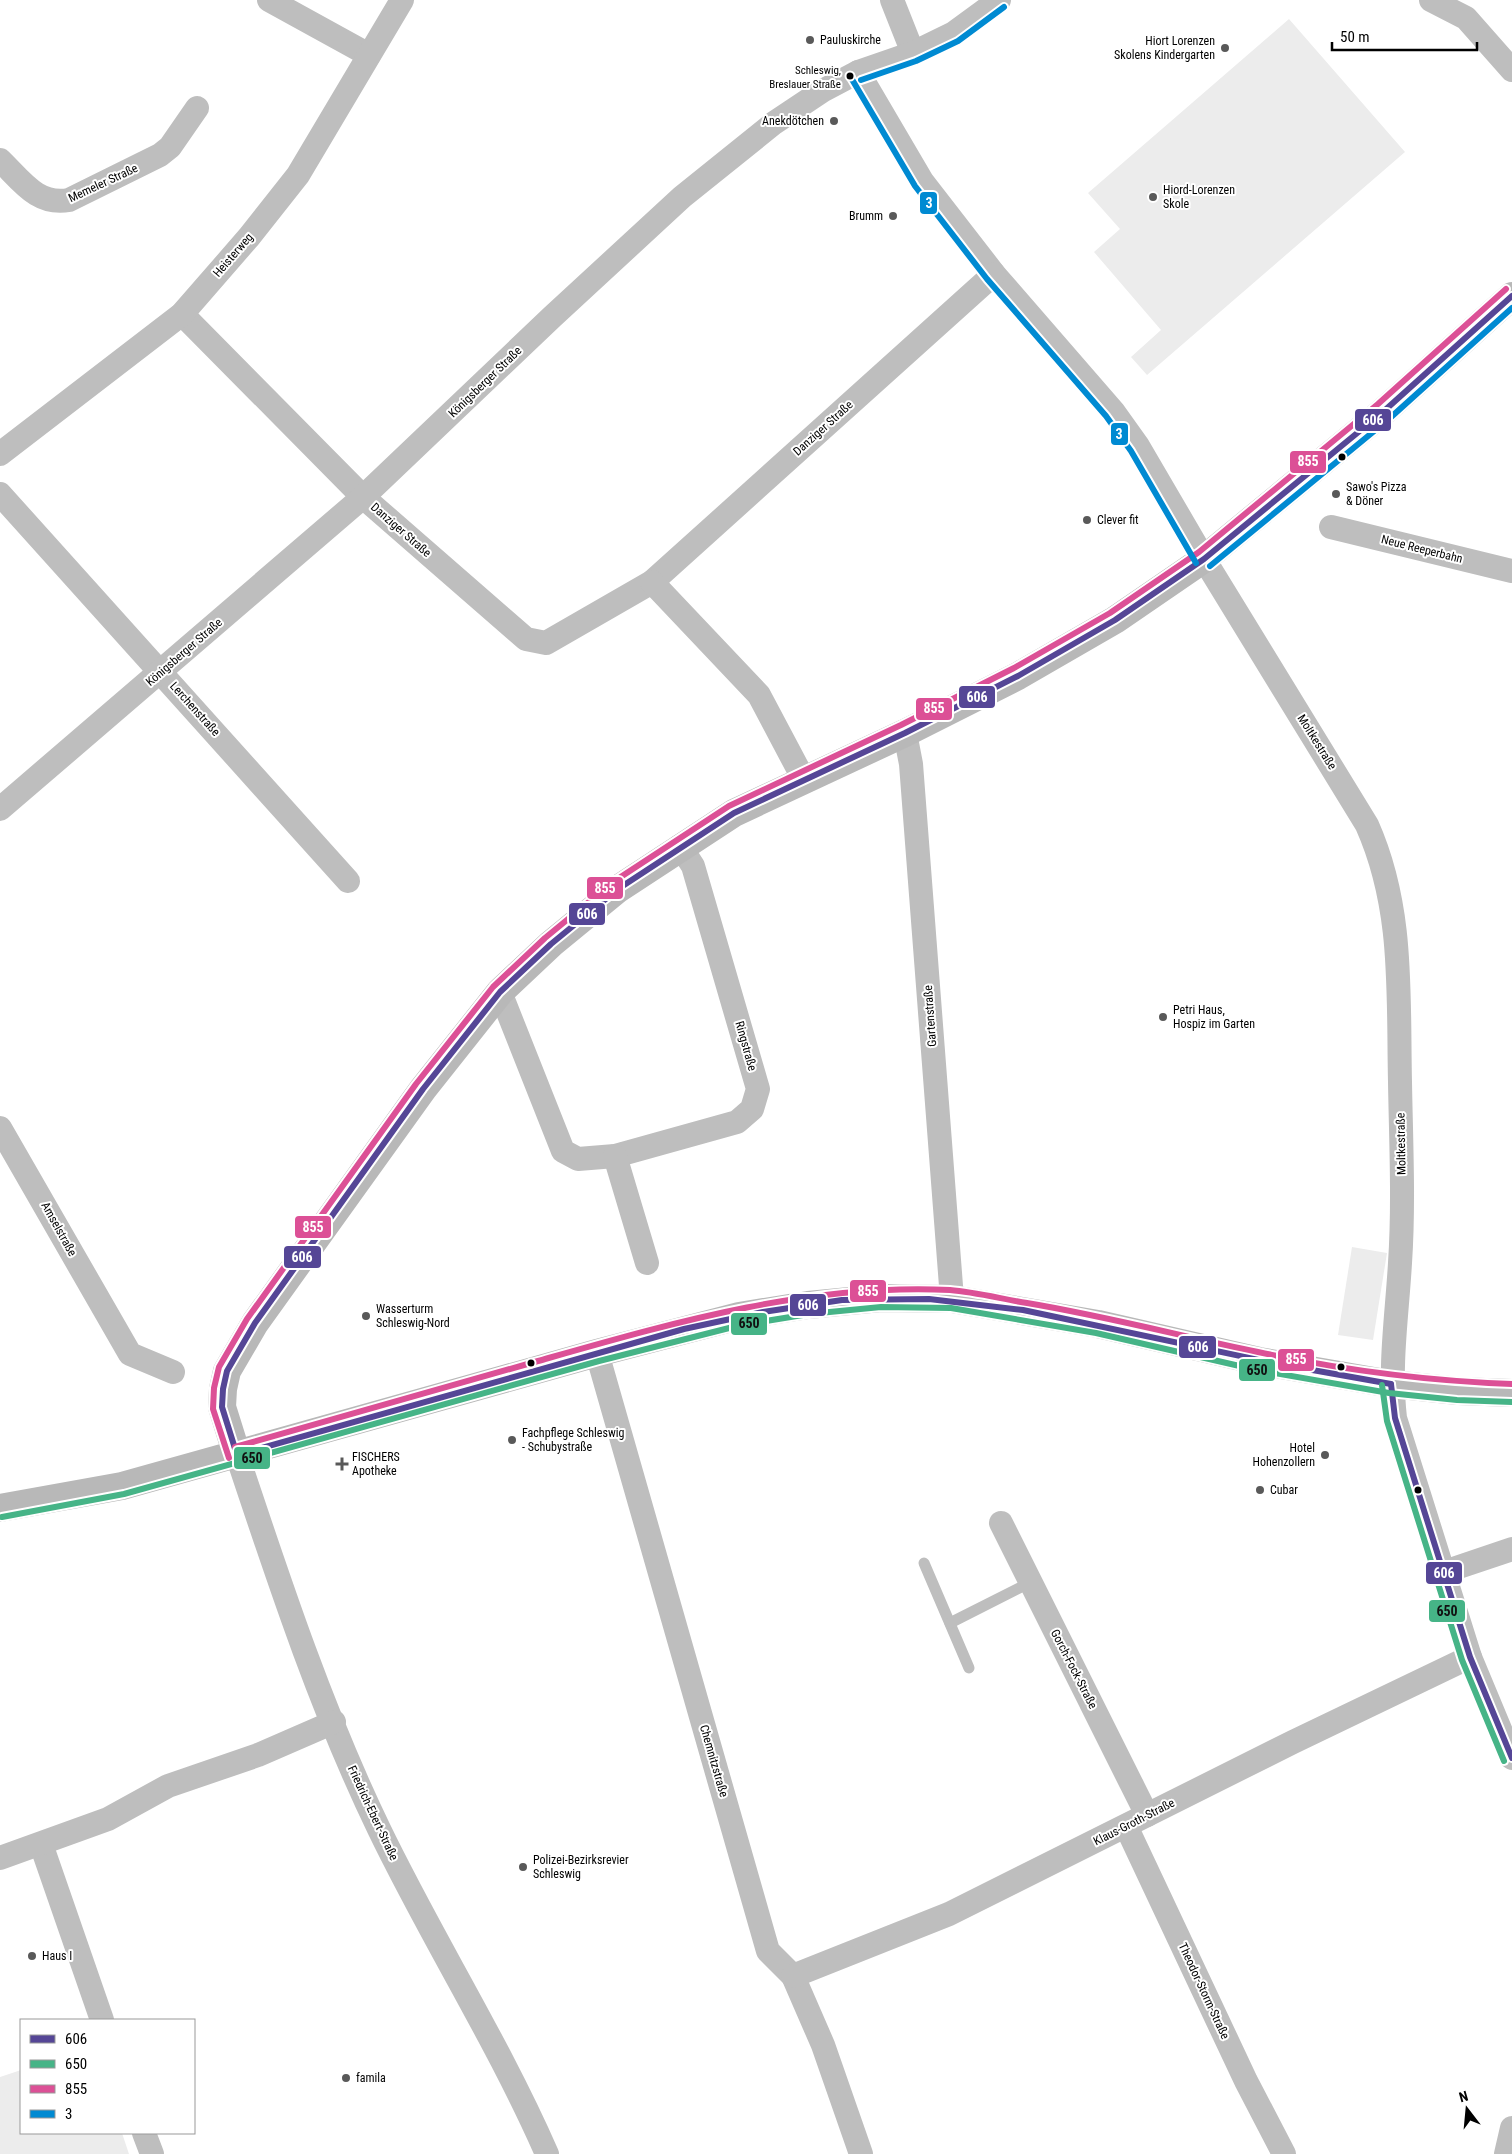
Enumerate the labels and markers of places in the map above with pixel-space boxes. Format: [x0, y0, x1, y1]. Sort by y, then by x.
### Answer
place label: Pauluskirche [820, 33, 881, 47]
marker: Pauluskirche [804, 34, 816, 46]
place label: Hiort Lorenzen Skolens Kindergarten [1114, 34, 1215, 62]
marker: Hiort Lorenzen Skolens Kindergarten [1219, 42, 1231, 54]
place label: Schleswig, Breslauer Straße [769, 64, 841, 91]
marker: Schleswig, Breslauer Straße [845, 71, 855, 81]
place label: Anekdötchen [762, 114, 824, 128]
marker: Anekdötchen [828, 115, 840, 127]
place label: Hiord-Lorenzen Skole [1163, 183, 1235, 211]
marker: Hiord-Lorenzen Skole [1147, 191, 1159, 203]
place label: Brumm [849, 209, 883, 223]
marker: Brumm [887, 210, 899, 222]
unlabelled marker [1337, 452, 1347, 462]
place label: Sawo's Pizza & Döner [1346, 480, 1407, 508]
marker: Sawo's Pizza & Döner [1330, 488, 1342, 500]
place label: Clever fit [1097, 513, 1139, 527]
marker: Clever fit [1081, 514, 1093, 526]
place label: Petri Haus, Hospiz im Garten [1173, 1003, 1255, 1031]
marker: Petri Haus, Hospiz im Garten [1157, 1011, 1169, 1023]
place label: Wasserturm Schleswig-Nord [376, 1302, 450, 1330]
marker: Wasserturm Schleswig-Nord [360, 1310, 372, 1322]
unlabelled marker [526, 1358, 536, 1368]
unlabelled marker [1336, 1362, 1346, 1372]
place label: Fachpflege Schleswig - Schubystraße [522, 1426, 625, 1454]
marker: Fachpflege Schleswig - Schubystraße [506, 1434, 518, 1446]
place label: Hotel Hohenzollern [1253, 1441, 1315, 1469]
marker: Hotel Hohenzollern [1319, 1449, 1331, 1461]
place label: FISCHERS Apotheke [352, 1450, 400, 1478]
marker: FISCHERS Apotheke [336, 1458, 348, 1470]
place label: Cubar [1270, 1483, 1298, 1497]
marker: Cubar [1254, 1484, 1266, 1496]
unlabelled marker [1413, 1485, 1423, 1495]
place label: Polizei-Bezirksrevier Schleswig [533, 1853, 629, 1881]
marker: Polizei-Bezirksrevier Schleswig [517, 1861, 529, 1873]
place label: Haus I [42, 1949, 72, 1963]
marker: Haus I [26, 1950, 38, 1962]
place label: famila [356, 2071, 386, 2085]
marker: famila [340, 2072, 352, 2084]

